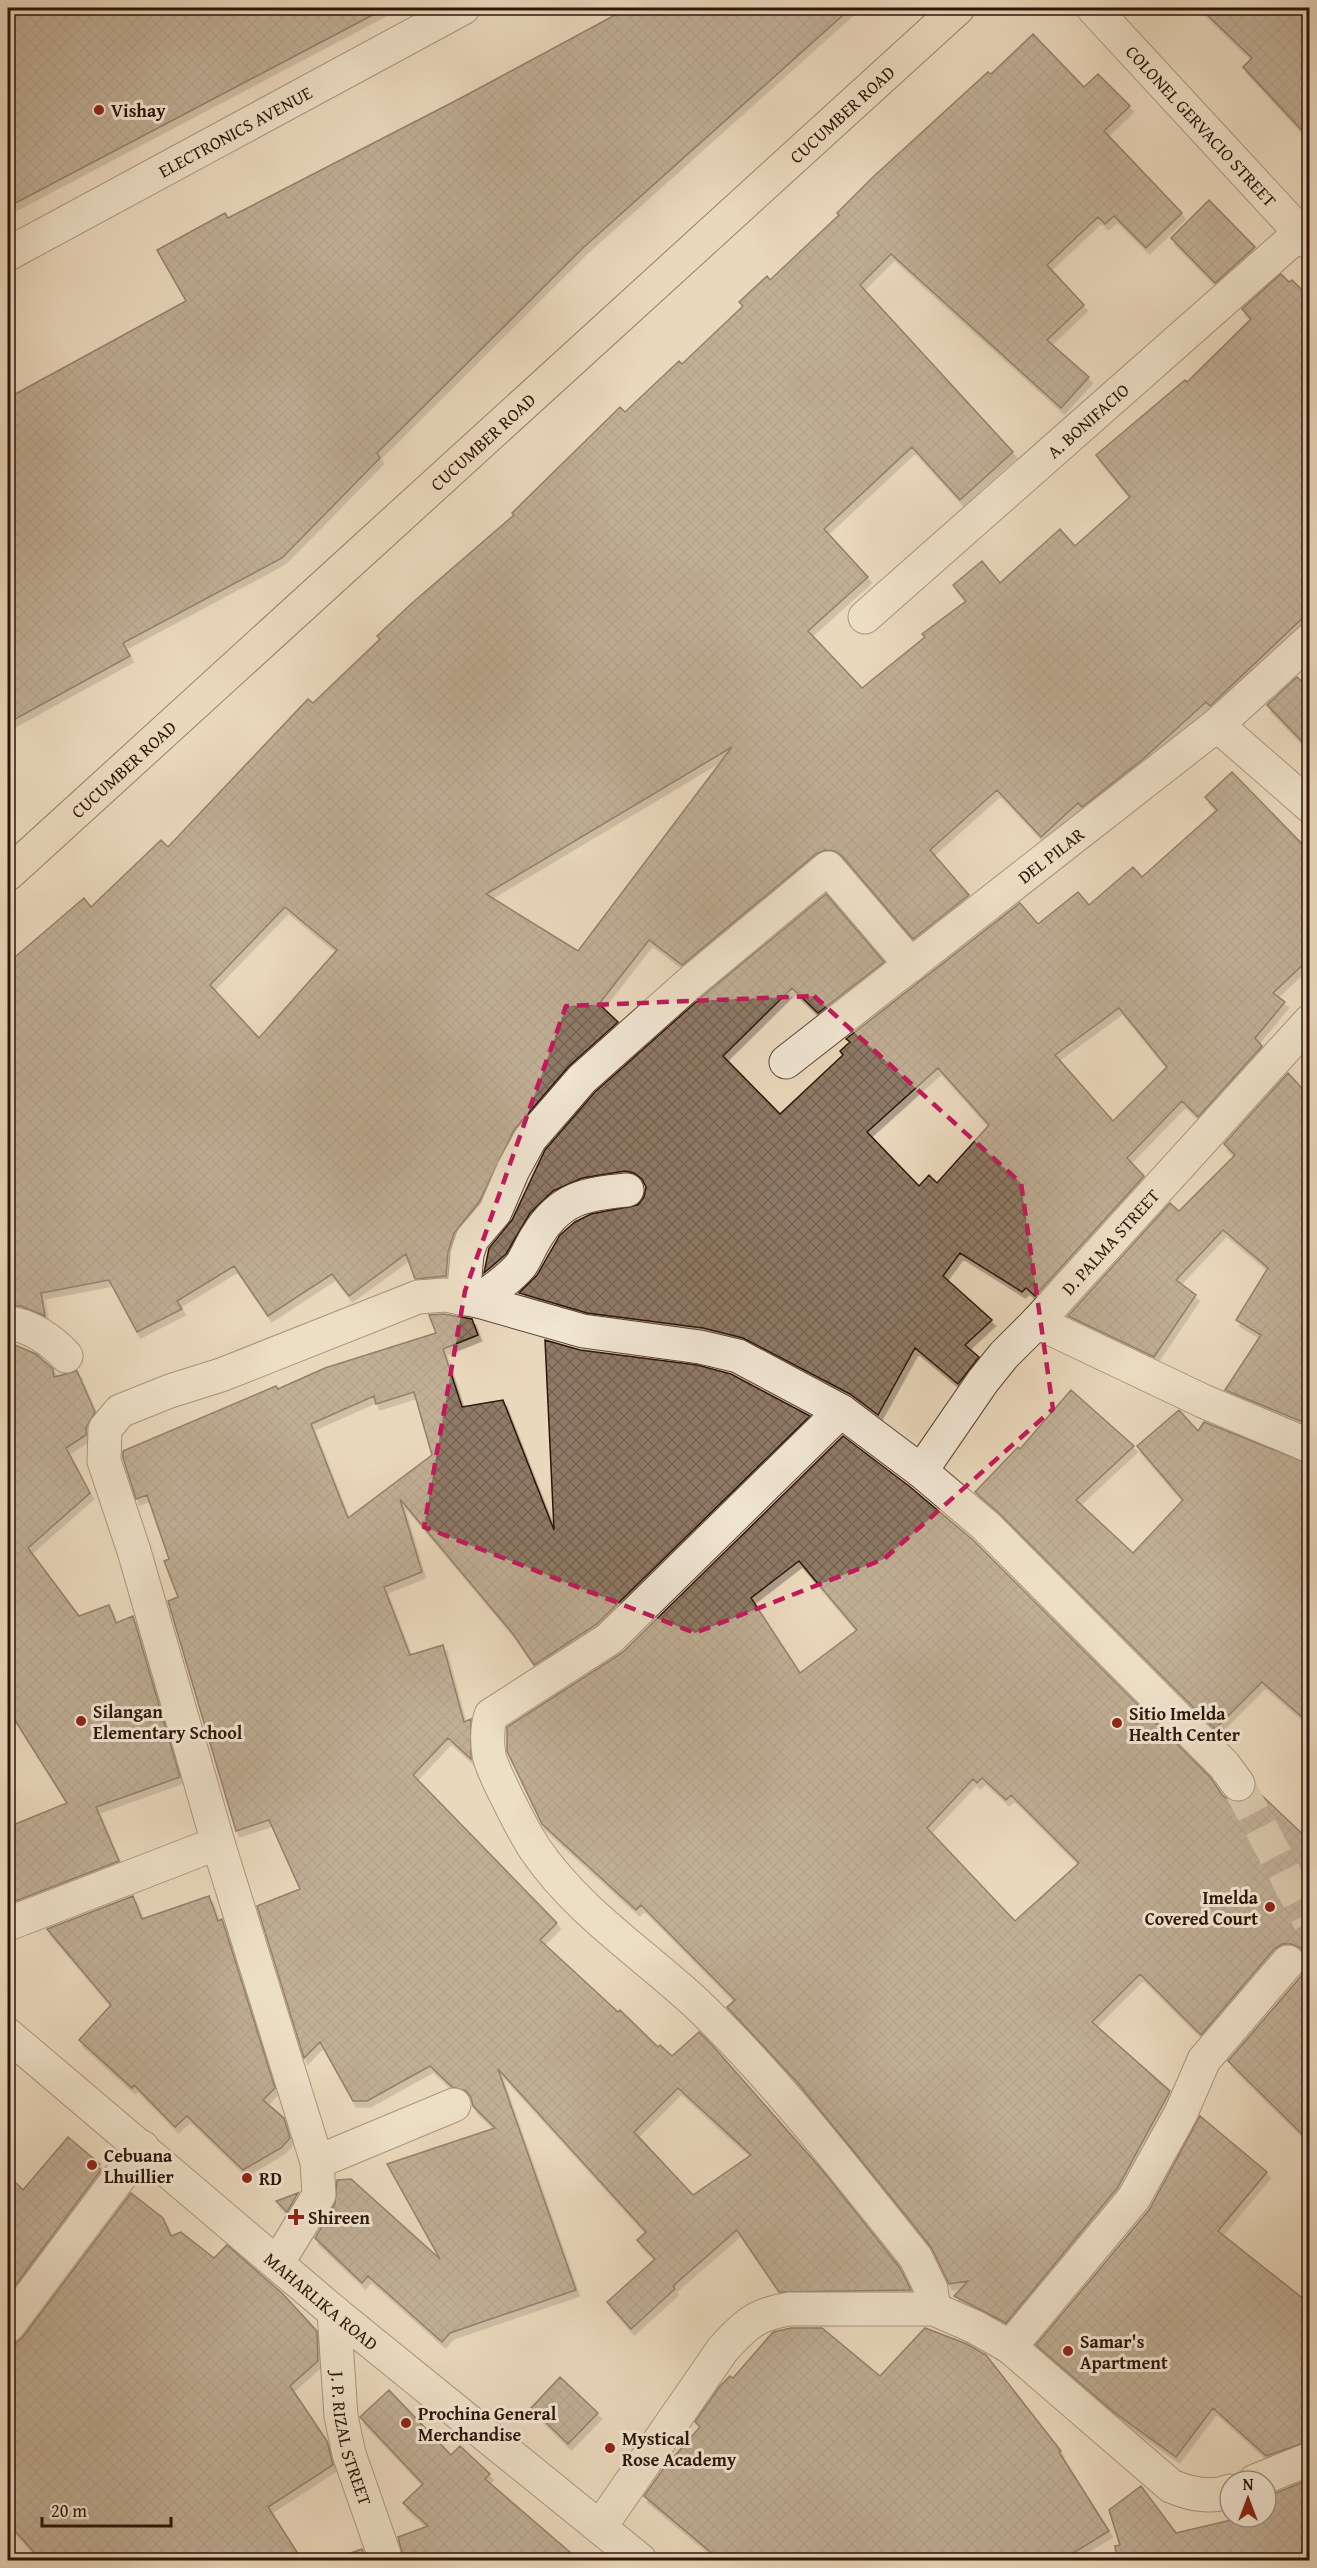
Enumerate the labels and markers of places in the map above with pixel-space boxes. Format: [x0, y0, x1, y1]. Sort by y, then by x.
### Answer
place label: Vishay [111, 97, 166, 124]
marker: Vishay [92, 103, 106, 117]
place label: Silangan Elementary School [93, 1698, 243, 1746]
place label: Sitio Imelda Health Center [1129, 1700, 1241, 1748]
marker: Silangan Elementary School [74, 1714, 88, 1728]
marker: Sitio Imelda Health Center [1110, 1716, 1124, 1730]
place label: Imelda Covered Court [1145, 1884, 1259, 1932]
marker: Imelda Covered Court [1263, 1900, 1277, 1914]
place label: Cebuana Lhuillier [104, 2142, 174, 2190]
marker: Cebuana Lhuillier [85, 2158, 99, 2172]
place label: RD [259, 2165, 282, 2192]
marker: RD [240, 2171, 254, 2185]
place label: Shireen [308, 2204, 370, 2231]
marker: Shireen [289, 2210, 303, 2224]
place label: Samar's Apartment [1080, 2328, 1168, 2376]
marker: Samar's Apartment [1061, 2344, 1075, 2358]
place label: Prochina General Merchandise [418, 2400, 557, 2448]
marker: Prochina General Merchandise [399, 2416, 413, 2430]
place label: Mystical Rose Academy [622, 2425, 737, 2473]
marker: Mystical Rose Academy [603, 2441, 617, 2455]

